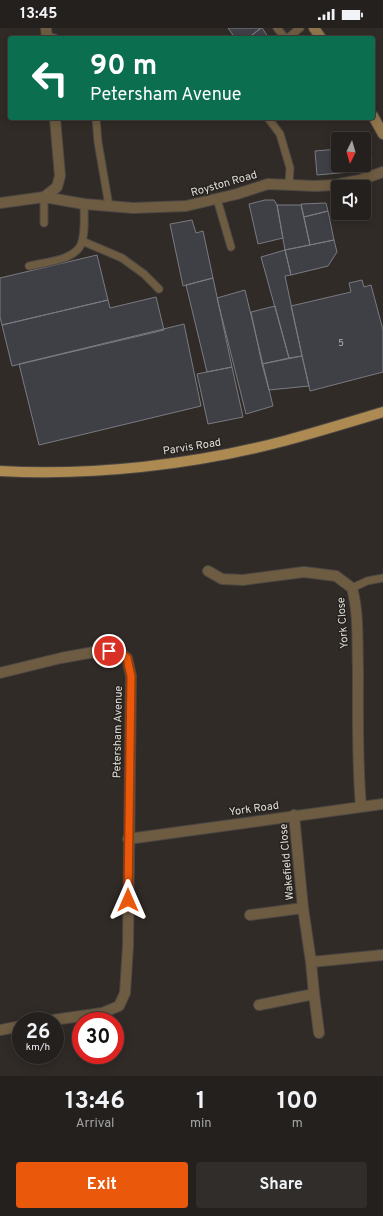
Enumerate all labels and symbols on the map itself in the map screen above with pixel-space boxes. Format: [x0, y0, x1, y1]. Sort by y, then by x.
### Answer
north arrow [331, 132, 371, 172]
street label: Royston Road [189, 168, 259, 200]
house number: 5 [338, 338, 344, 349]
street label: Parvis Road [162, 435, 222, 459]
street label: York Close [334, 597, 352, 649]
pin [92, 634, 126, 668]
street label: Petersham Avenue [110, 686, 126, 778]
street label: York Road [228, 799, 280, 819]
street label: Wakefield Close [277, 823, 297, 901]
position arrow [107, 879, 149, 921]
speed limit sign: 30 [72, 1012, 124, 1064]

